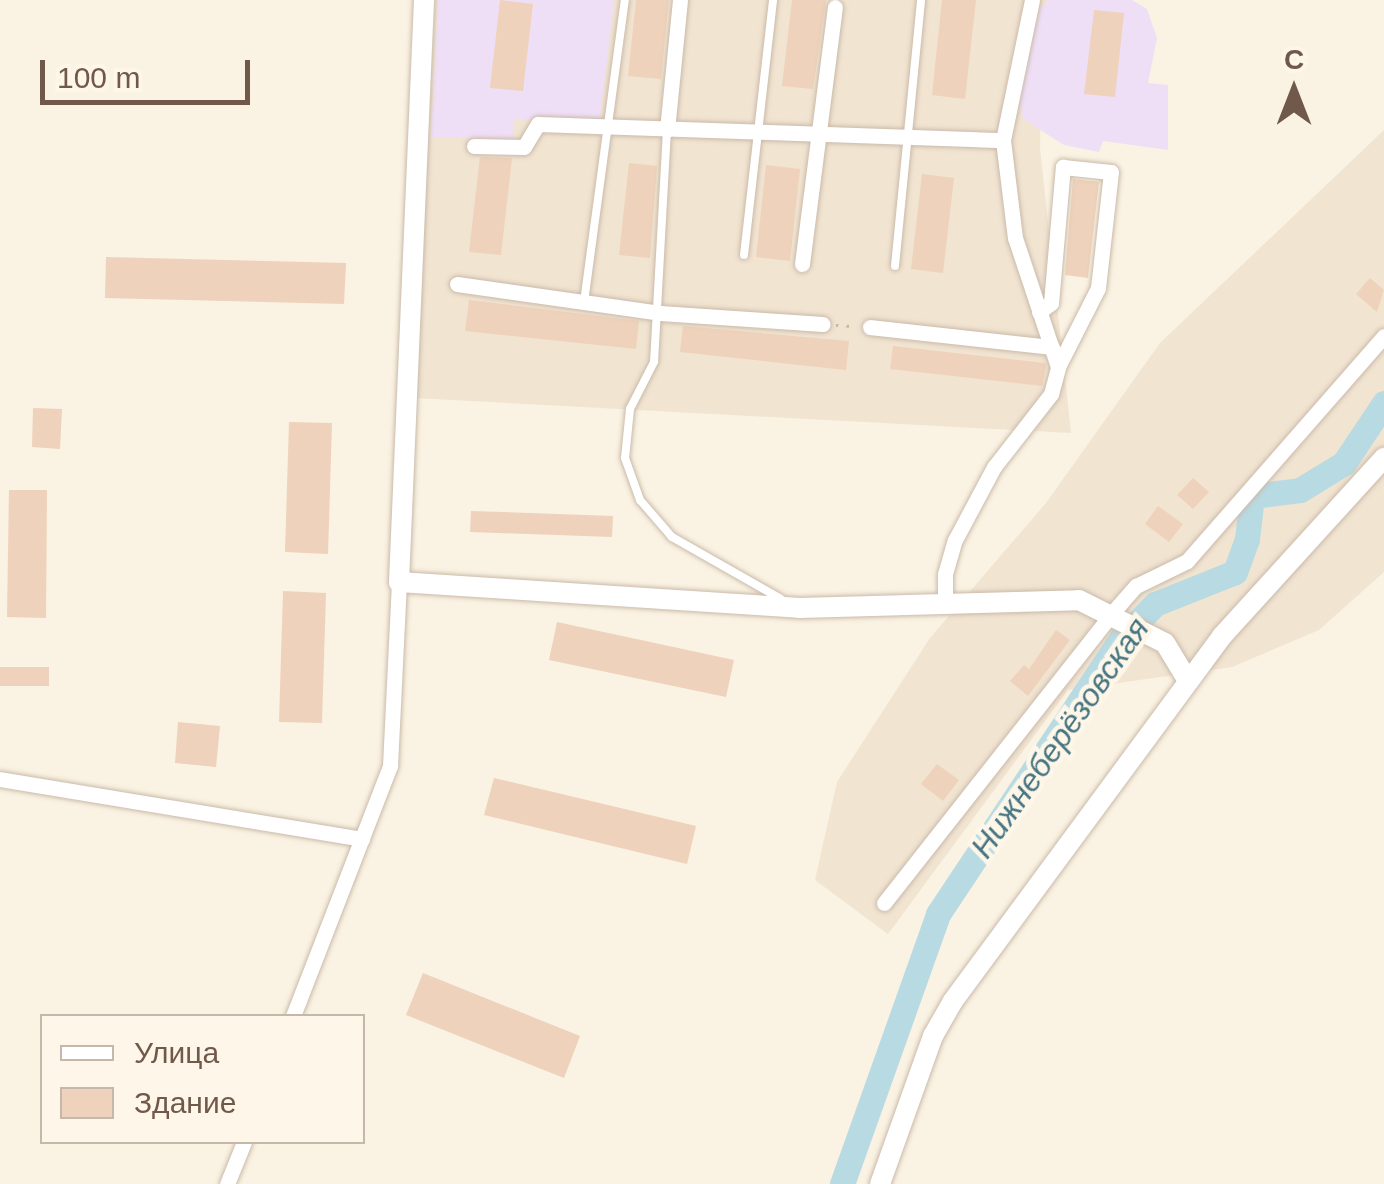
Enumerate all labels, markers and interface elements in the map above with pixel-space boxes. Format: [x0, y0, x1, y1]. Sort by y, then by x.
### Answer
scale bar [45, 40, 255, 102]
north arrow [1244, 40, 1344, 140]
text: С [1284, 44, 1304, 75]
text: 100 m [57, 61, 140, 94]
water label: Нижнеберёзовская [963, 611, 1157, 865]
legend [40, 1014, 365, 1144]
text: Улица [134, 1036, 219, 1069]
text: Здание [134, 1086, 236, 1119]

